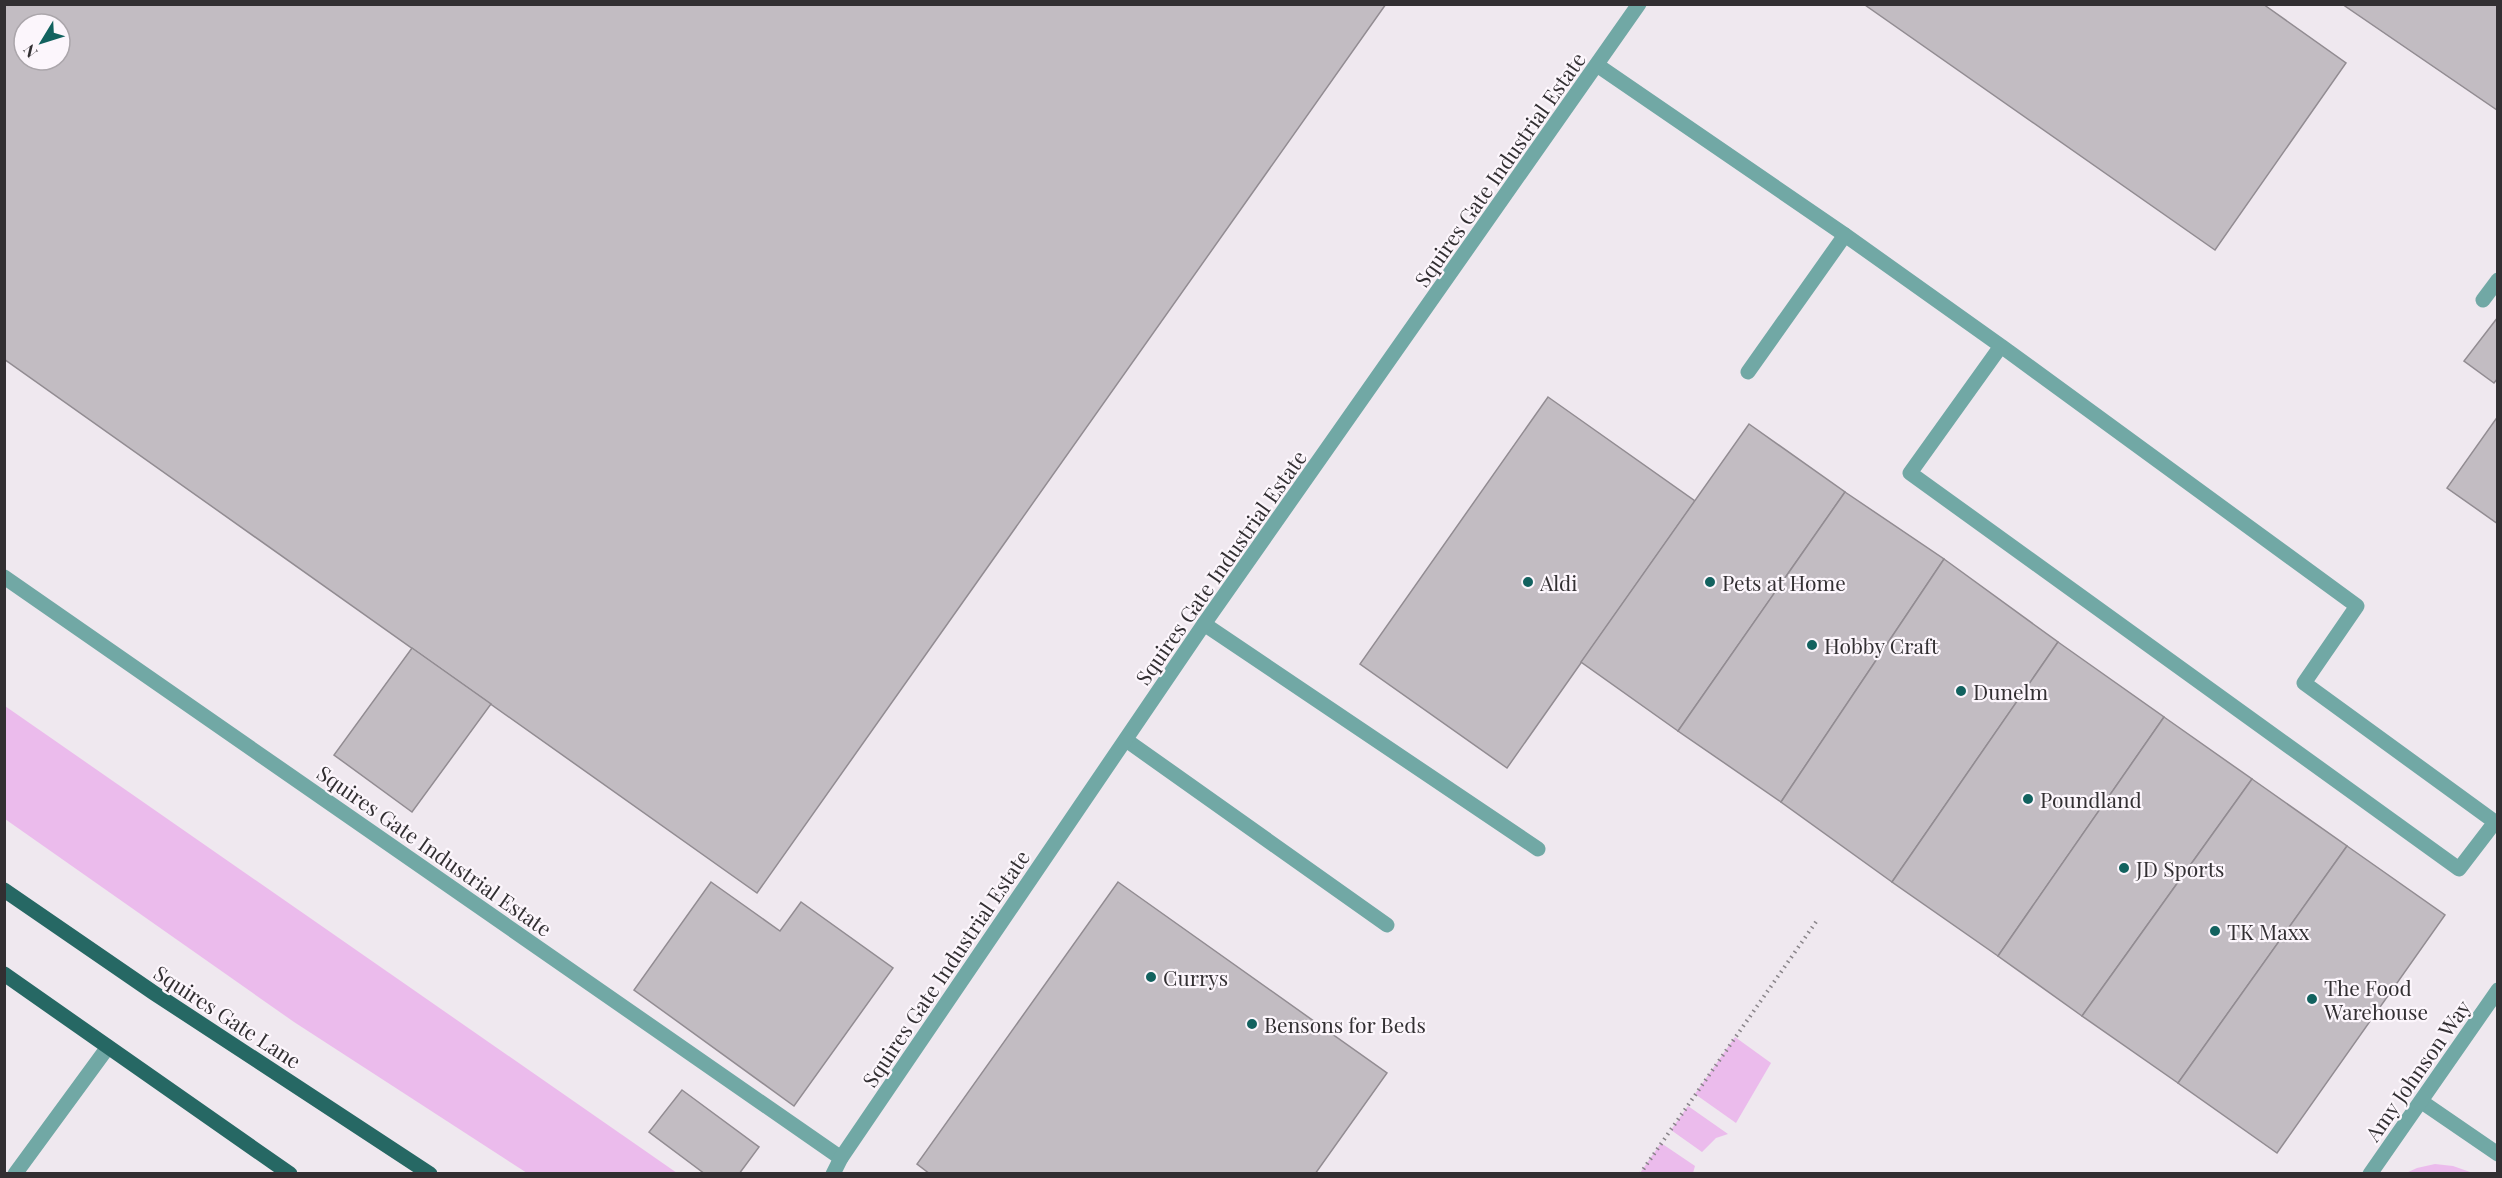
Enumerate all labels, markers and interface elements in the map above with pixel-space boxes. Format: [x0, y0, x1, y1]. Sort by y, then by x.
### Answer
north arrow [12, 12, 72, 72]
text: N [18, 40, 42, 63]
street label: Squires Gate Industrial Estate [1407, 46, 1591, 292]
street label: Squires Gate Industrial Estate [1128, 444, 1312, 690]
place label: Aldi [1539, 568, 1577, 596]
place label: Pets at Home [1722, 568, 1846, 596]
marker: Aldi [1521, 575, 1535, 589]
marker: Pets at Home [1703, 575, 1717, 589]
place label: Hobby Craft [1824, 631, 1939, 659]
marker: Hobby Craft [1805, 638, 1819, 652]
place label: Dunelm [1973, 677, 2049, 705]
marker: Dunelm [1954, 684, 1968, 698]
street label: Squires Gate Industrial Estate [312, 758, 558, 942]
place label: Poundland [2040, 785, 2142, 813]
marker: Poundland [2021, 792, 2035, 806]
street label: Squires Gate Industrial Estate [855, 844, 1035, 1092]
place label: JD Sports [2135, 854, 2224, 882]
marker: JD Sports [2117, 861, 2131, 875]
place label: TK Maxx [2227, 917, 2310, 945]
marker: TK Maxx [2208, 924, 2222, 938]
street label: Squires Gate Lane [149, 958, 307, 1074]
place label: Currys [1163, 963, 1228, 991]
marker: Currys [1144, 970, 1158, 984]
place label: The Food Warehouse [2323, 973, 2428, 1025]
marker: The Food Warehouse [2305, 992, 2319, 1006]
street label: Amy Johnson Way [2357, 993, 2476, 1147]
place label: Bensons for Beds [1264, 1010, 1426, 1038]
marker: Bensons for Beds [1245, 1017, 1259, 1031]

